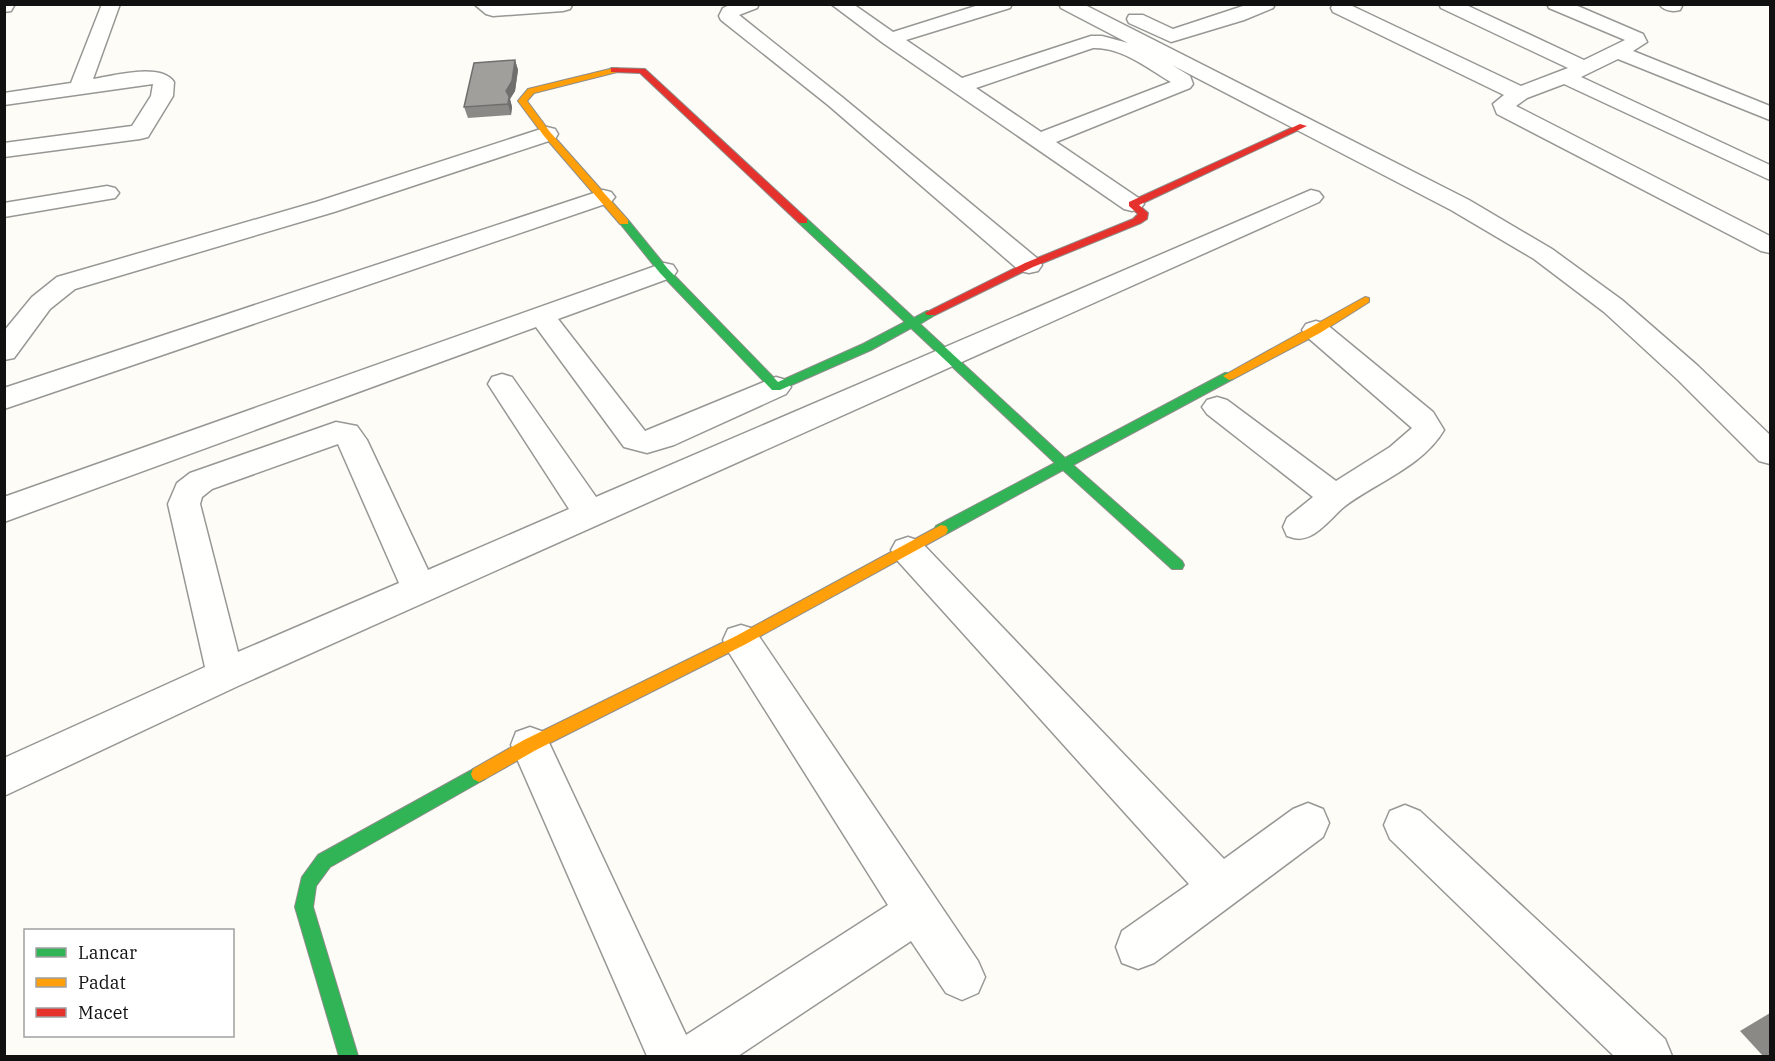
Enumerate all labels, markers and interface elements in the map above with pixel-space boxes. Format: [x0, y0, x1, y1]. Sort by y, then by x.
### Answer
legend [24, 929, 234, 1037]
text: Lancar [78, 941, 137, 964]
text: Padat [78, 971, 126, 994]
text: Macet [78, 1001, 129, 1024]

